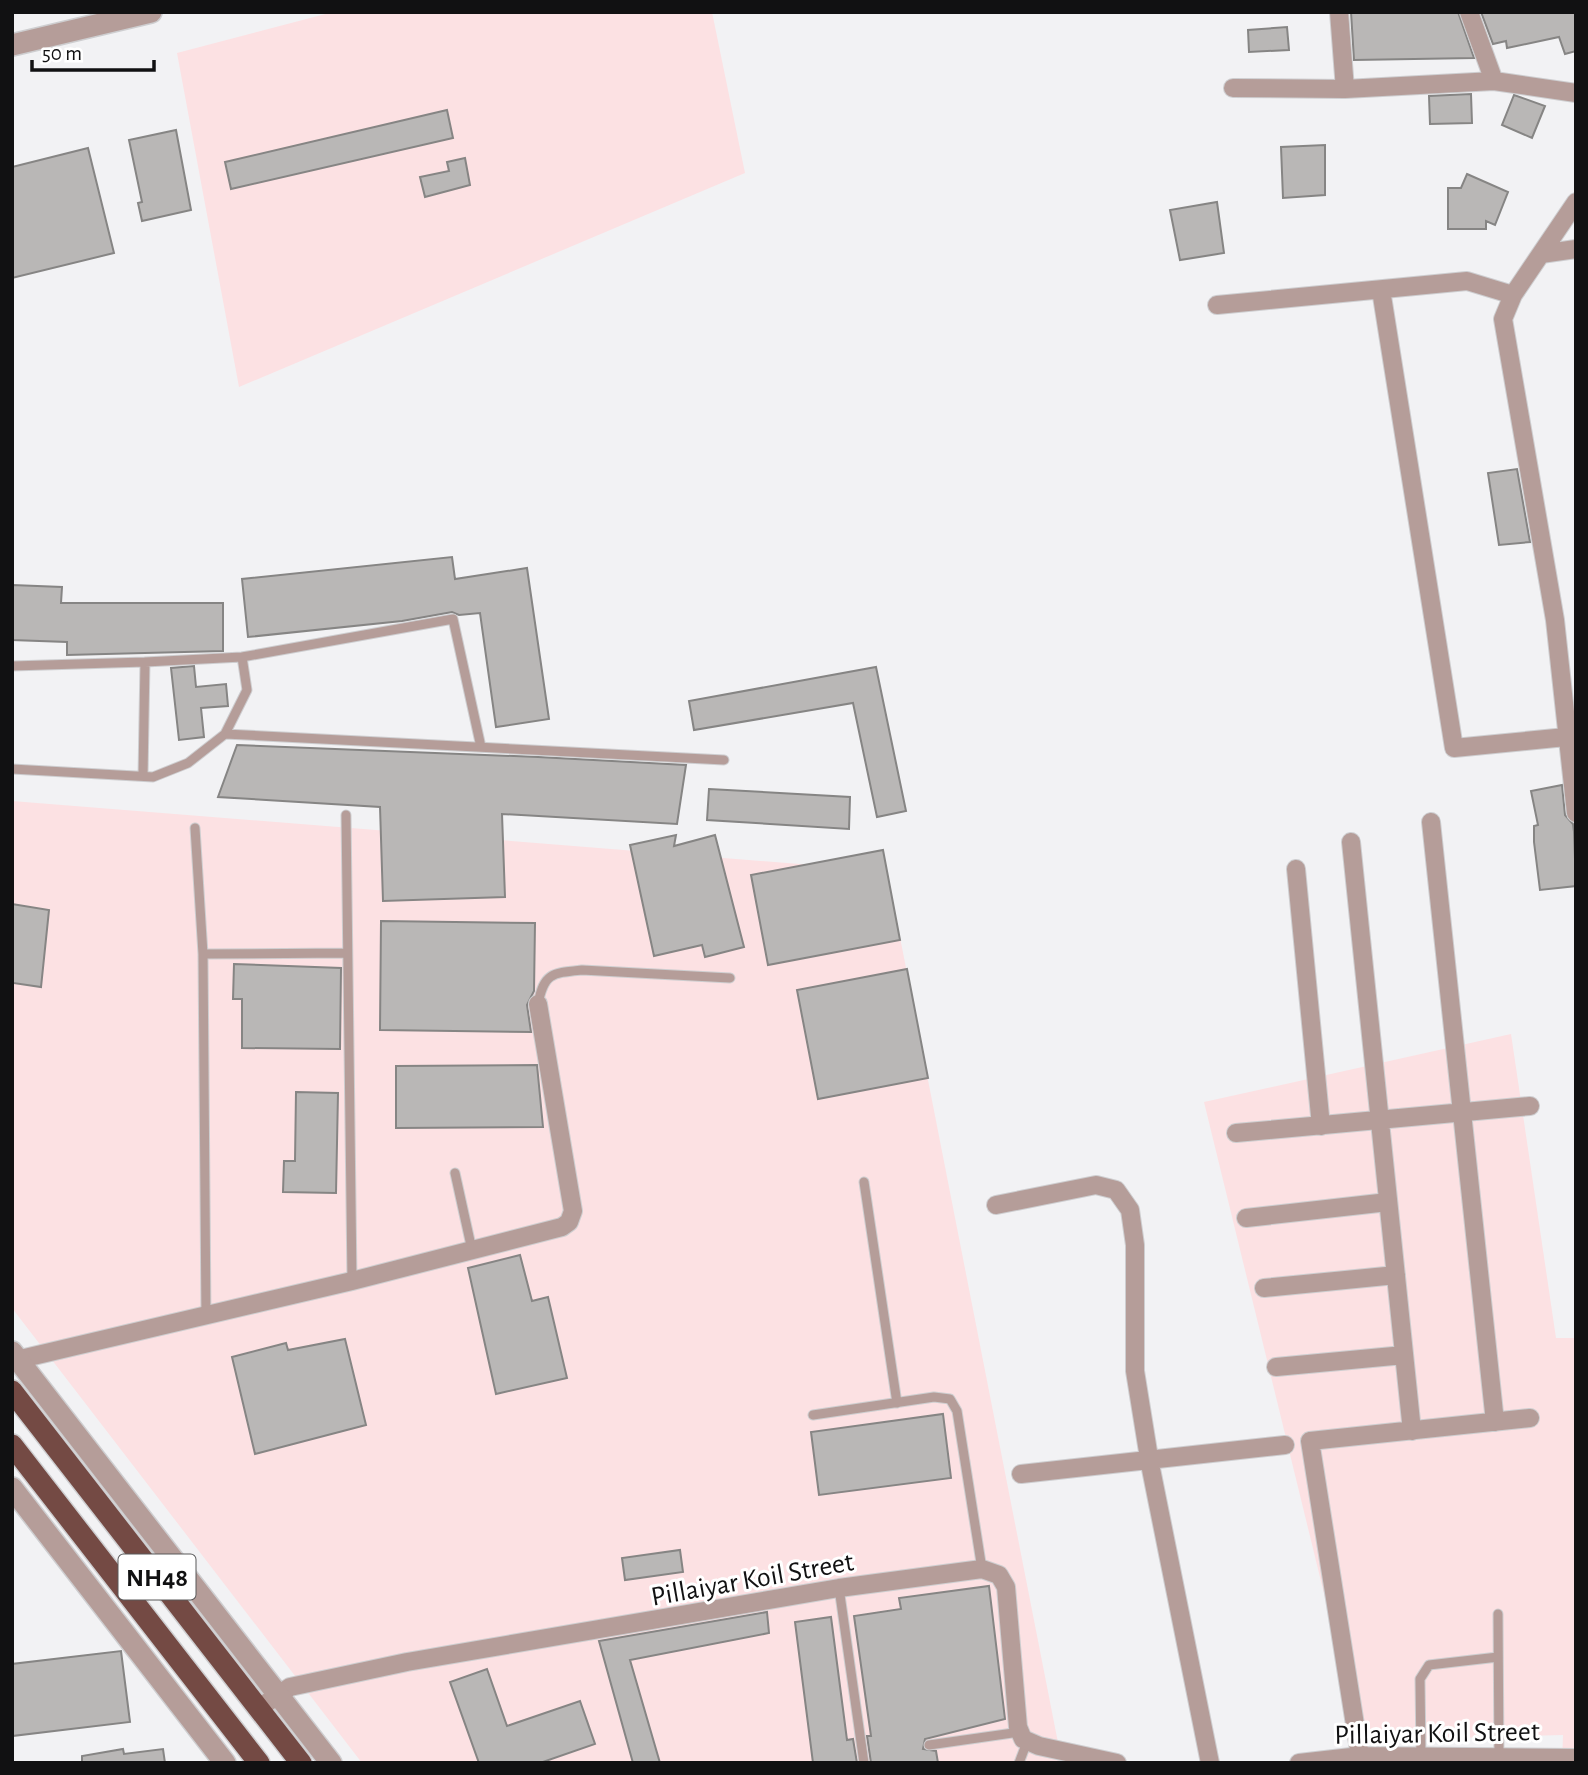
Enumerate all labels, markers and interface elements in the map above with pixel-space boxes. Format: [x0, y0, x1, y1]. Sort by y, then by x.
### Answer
scale bar [32, 28, 154, 72]
text: 50 m [42, 43, 82, 64]
street label: Pillaiyar Koil Street [649, 1548, 856, 1612]
road number: NH48 [118, 1554, 196, 1600]
street label: Pillaiyar Koil Street [1334, 1718, 1540, 1750]

